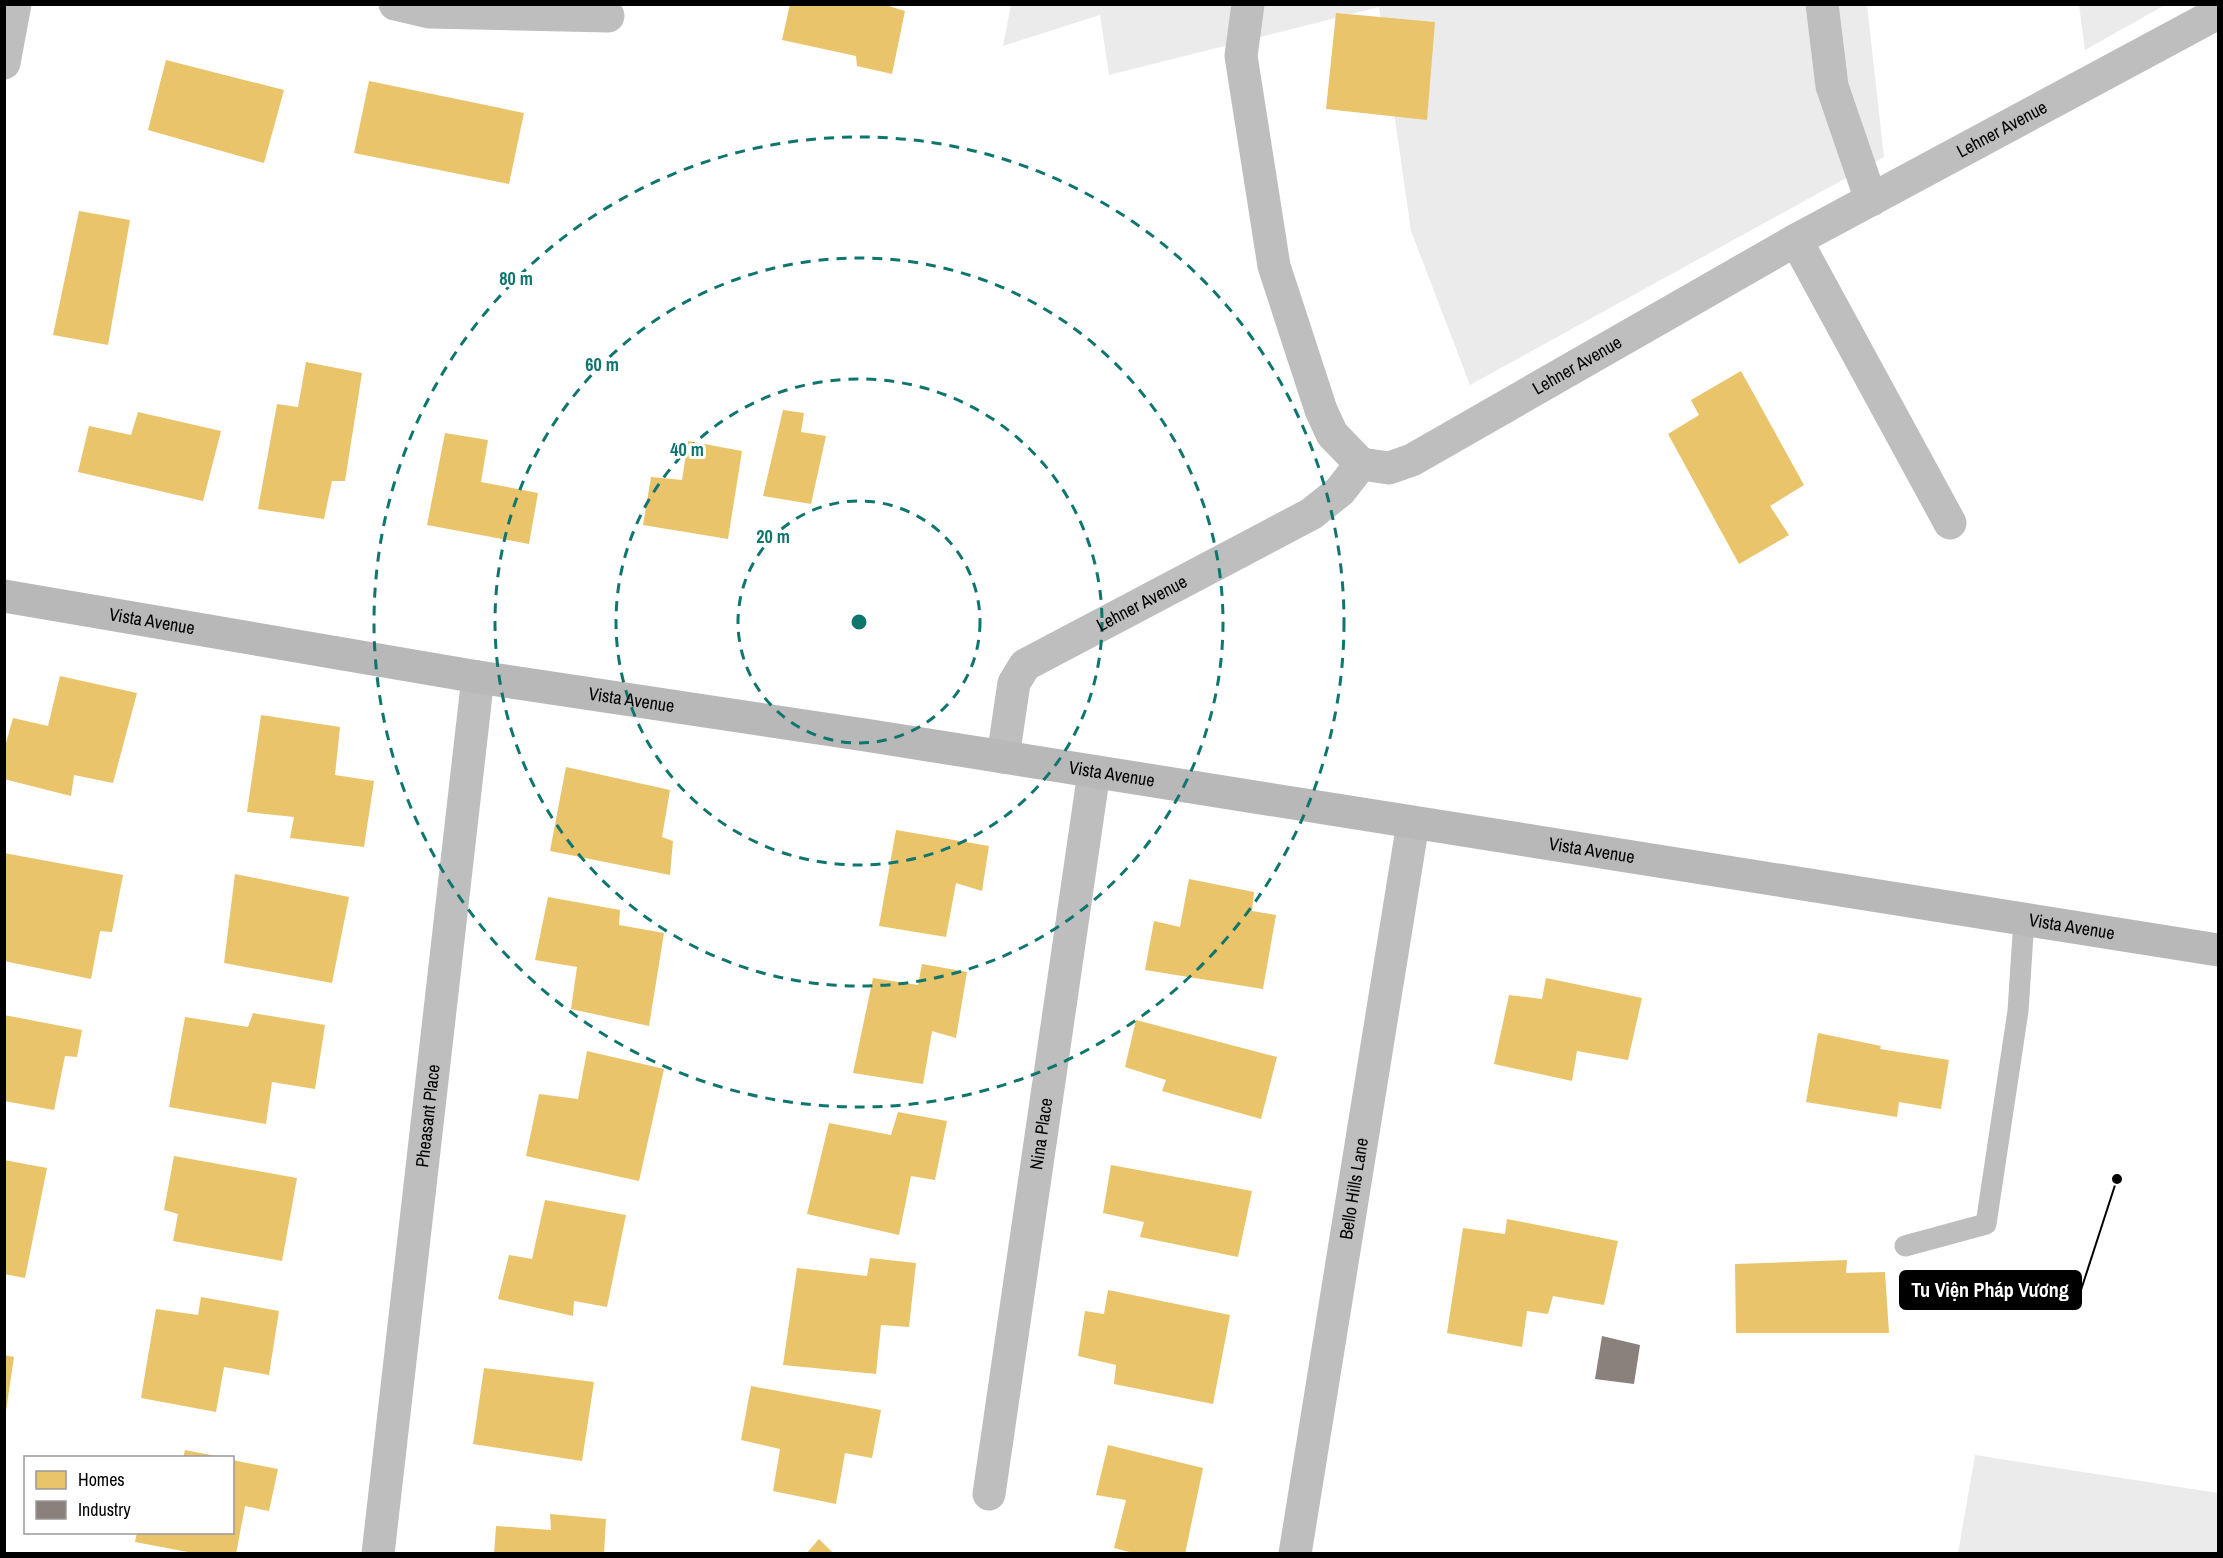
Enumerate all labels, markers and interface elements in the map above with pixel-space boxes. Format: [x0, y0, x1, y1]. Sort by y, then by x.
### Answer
street label: Lehner Avenue [1952, 94, 2051, 163]
text: 80 m [499, 266, 533, 291]
street label: Lehner Avenue [1528, 329, 1626, 400]
text: 60 m [585, 352, 619, 377]
text: 40 m [670, 437, 704, 462]
text: 20 m [756, 524, 790, 549]
street label: Lehner Avenue [1092, 569, 1191, 637]
street label: Vista Avenue [107, 601, 197, 640]
centre of rings [849, 612, 869, 632]
street label: Vista Avenue [587, 681, 676, 718]
street label: Vista Avenue [1067, 755, 1157, 793]
street label: Vista Avenue [1547, 831, 1636, 869]
street label: Vista Avenue [2027, 907, 2116, 945]
street label: Pheasant Place [409, 1063, 446, 1169]
street label: Nina Place [1023, 1096, 1058, 1171]
street label: Bello Hills Lane [1333, 1136, 1374, 1241]
callout: Tu Viện Pháp Vương [1900, 1271, 2081, 1309]
text: Tu Viện Pháp Vương [1911, 1276, 2069, 1303]
legend [24, 1456, 234, 1534]
text: Homes [78, 1467, 125, 1492]
text: Industry [78, 1497, 131, 1522]

